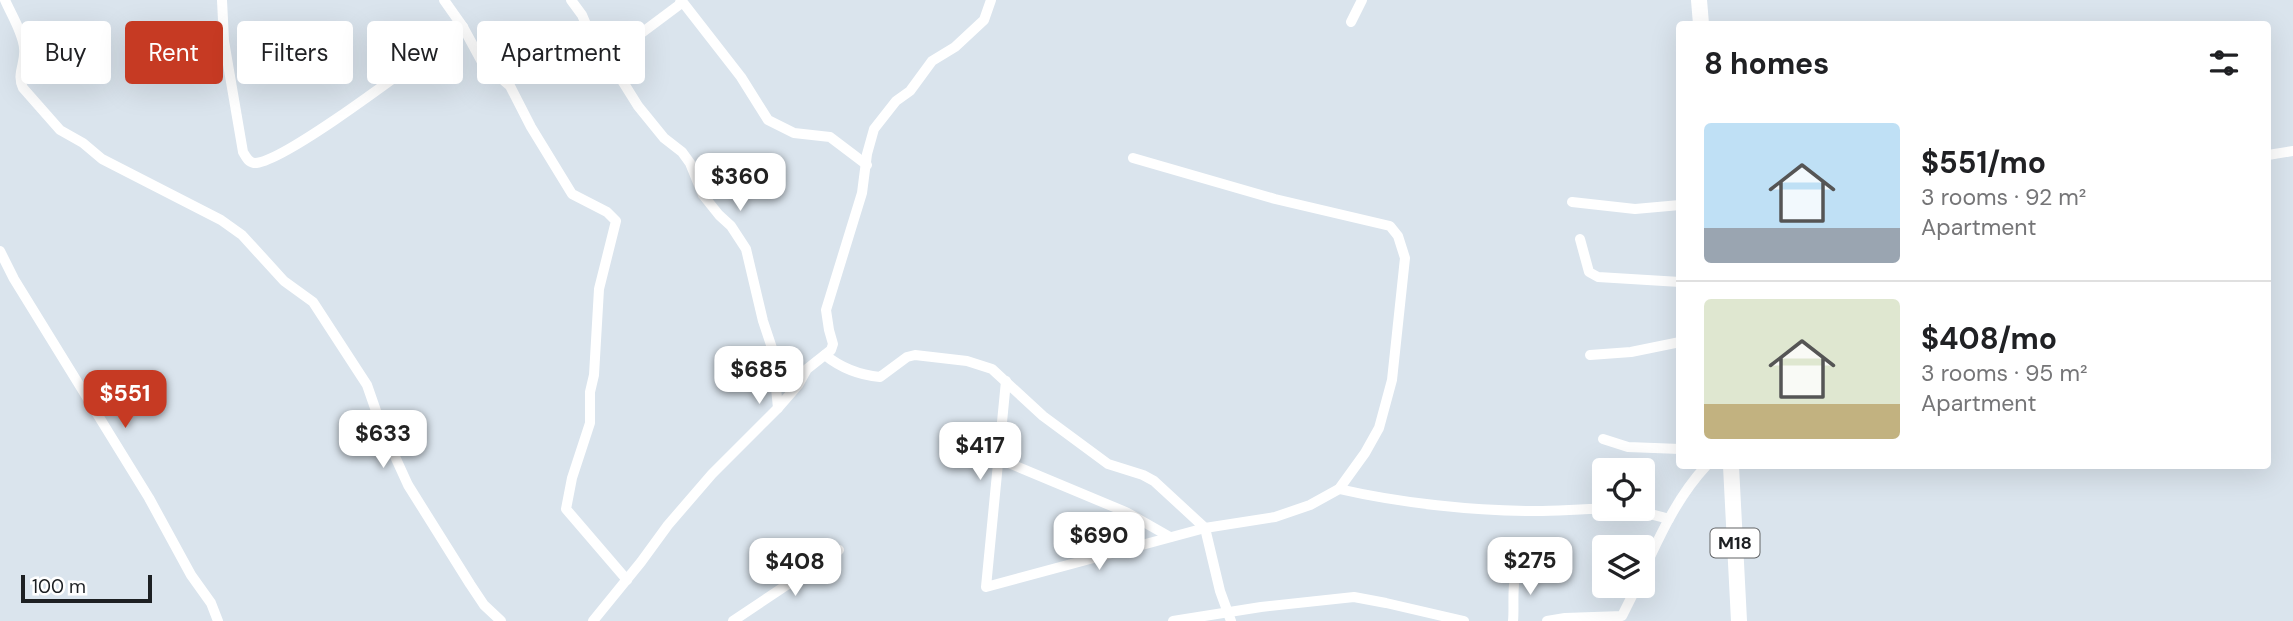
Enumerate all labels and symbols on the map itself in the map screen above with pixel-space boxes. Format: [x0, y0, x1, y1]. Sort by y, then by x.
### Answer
pin: $360 [699, 154, 781, 213]
pin: $685 [718, 346, 800, 406]
pin: $551 [84, 370, 166, 430]
pin: $633 [342, 410, 424, 470]
pin: $417 [939, 422, 1021, 482]
pin: $690 [1058, 512, 1140, 572]
road number: M18 [1710, 528, 1760, 558]
pin: $408 [754, 538, 836, 598]
pin: $275 [1489, 538, 1571, 597]
scale bar [21, 572, 152, 604]

